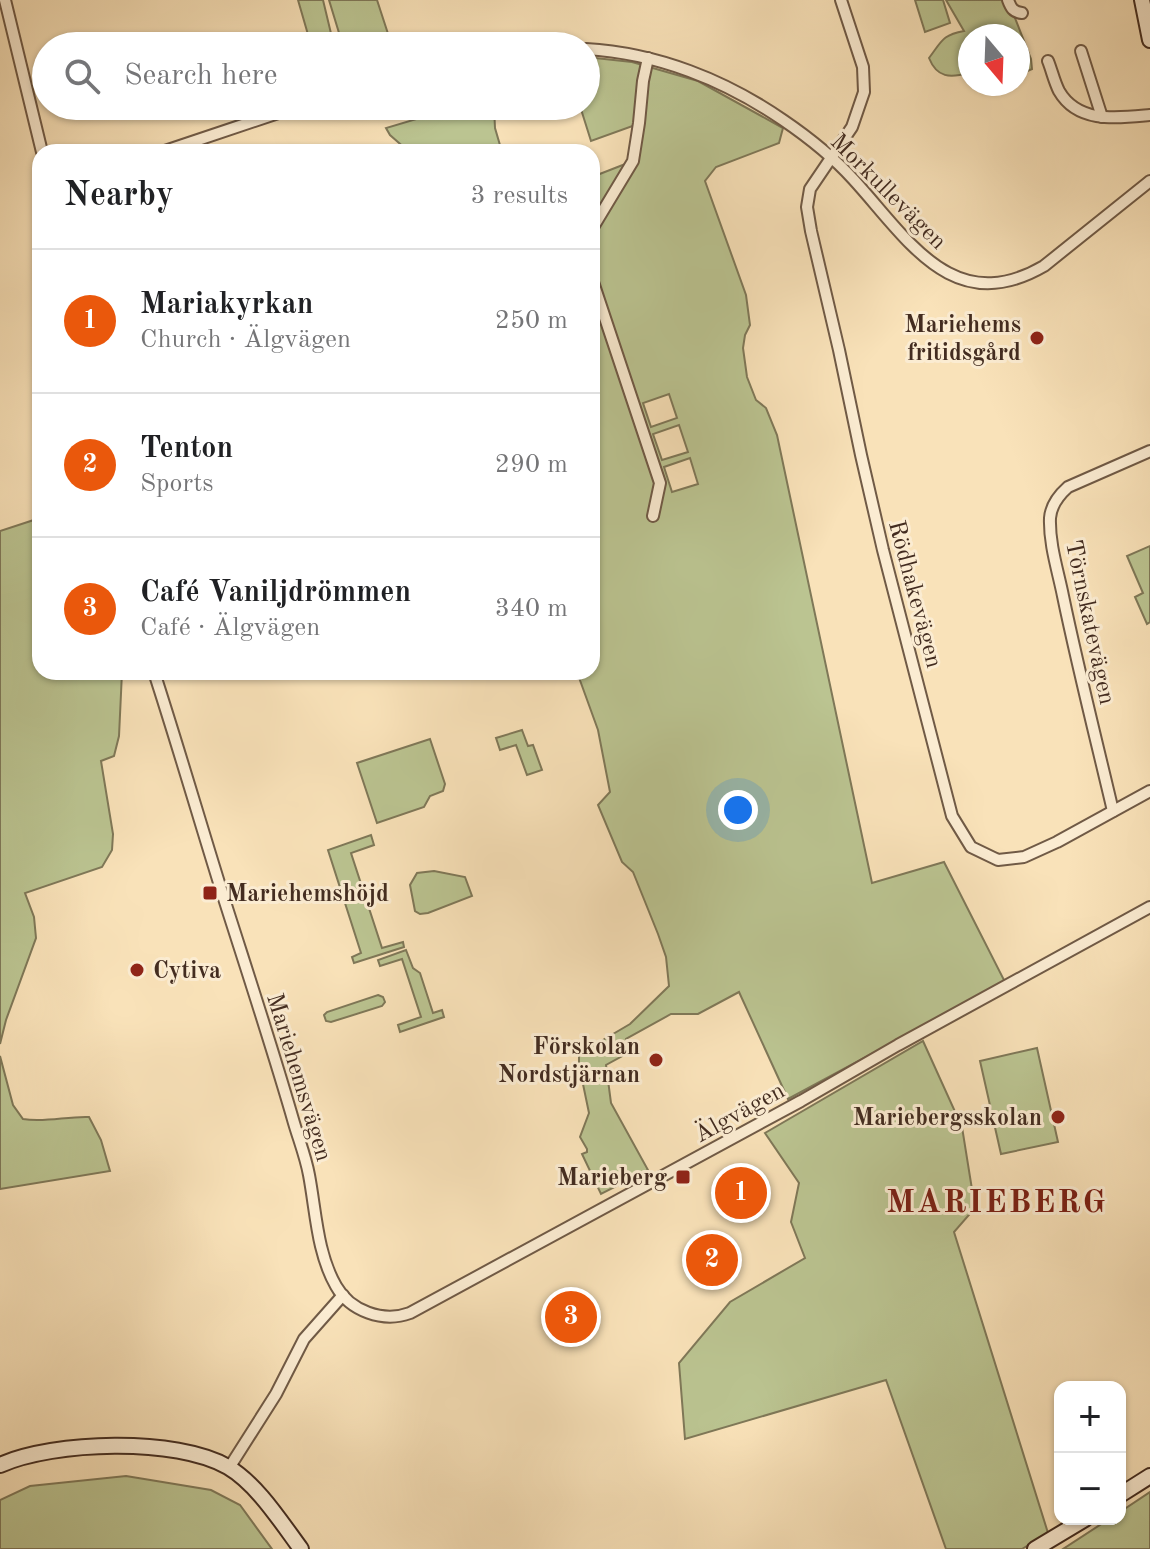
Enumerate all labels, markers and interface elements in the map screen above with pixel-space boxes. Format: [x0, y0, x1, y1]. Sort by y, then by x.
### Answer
north arrow [958, 24, 1030, 96]
search box [32, 32, 600, 120]
icon: search [60, 54, 104, 98]
text: Search here [124, 61, 278, 91]
street label: Morkullevägen [825, 130, 950, 255]
text: Nearby [64, 179, 174, 213]
text: 3 results [470, 183, 568, 209]
text: Mariakyrkan [140, 290, 313, 320]
text: 1 [82, 308, 98, 334]
text: 250 m [495, 308, 568, 334]
place label: Mariehems fritidsgård [904, 314, 1021, 366]
text: Church · Älgvägen [140, 327, 351, 353]
marker: Mariehems fritidsgård [1028, 329, 1046, 347]
text: Tenton [140, 434, 233, 464]
text: 2 [82, 452, 98, 478]
text: 290 m [495, 452, 568, 478]
text: Sports [140, 471, 214, 497]
street label: Rödhakevägen [883, 518, 945, 671]
street label: Törnskatevägen [1060, 538, 1118, 707]
text: Café Vaniljdrömmen [140, 578, 411, 608]
text: 3 [82, 596, 98, 622]
text: 340 m [495, 596, 568, 622]
text: Café · Älgvägen [140, 615, 320, 641]
your location [718, 790, 758, 830]
place label: Mariehemshöjd [226, 883, 389, 907]
marker: Mariehemshöjd [201, 884, 219, 902]
place label: Cytiva [153, 960, 221, 984]
marker: Cytiva [128, 961, 146, 979]
street label: Mariehemsvägen [261, 991, 335, 1165]
place label: Förskolan Nordstjärnan [498, 1036, 640, 1088]
marker: Förskolan Nordstjärnan [647, 1051, 665, 1069]
street label: Älgvägen [689, 1077, 789, 1148]
place label: Mariebergsskolan [853, 1107, 1042, 1131]
marker: Mariebergsskolan [1049, 1108, 1067, 1126]
pin: 1 [715, 1163, 767, 1223]
place label: Marieberg [557, 1167, 668, 1191]
marker: Marieberg [674, 1168, 692, 1186]
district label: MARIEBERG [886, 1188, 1108, 1220]
pin: 2 [686, 1230, 738, 1290]
pin: 3 [545, 1287, 597, 1347]
map controls [1054, 1381, 1126, 1525]
button: + [1054, 1381, 1126, 1453]
button: − [1054, 1453, 1126, 1525]

